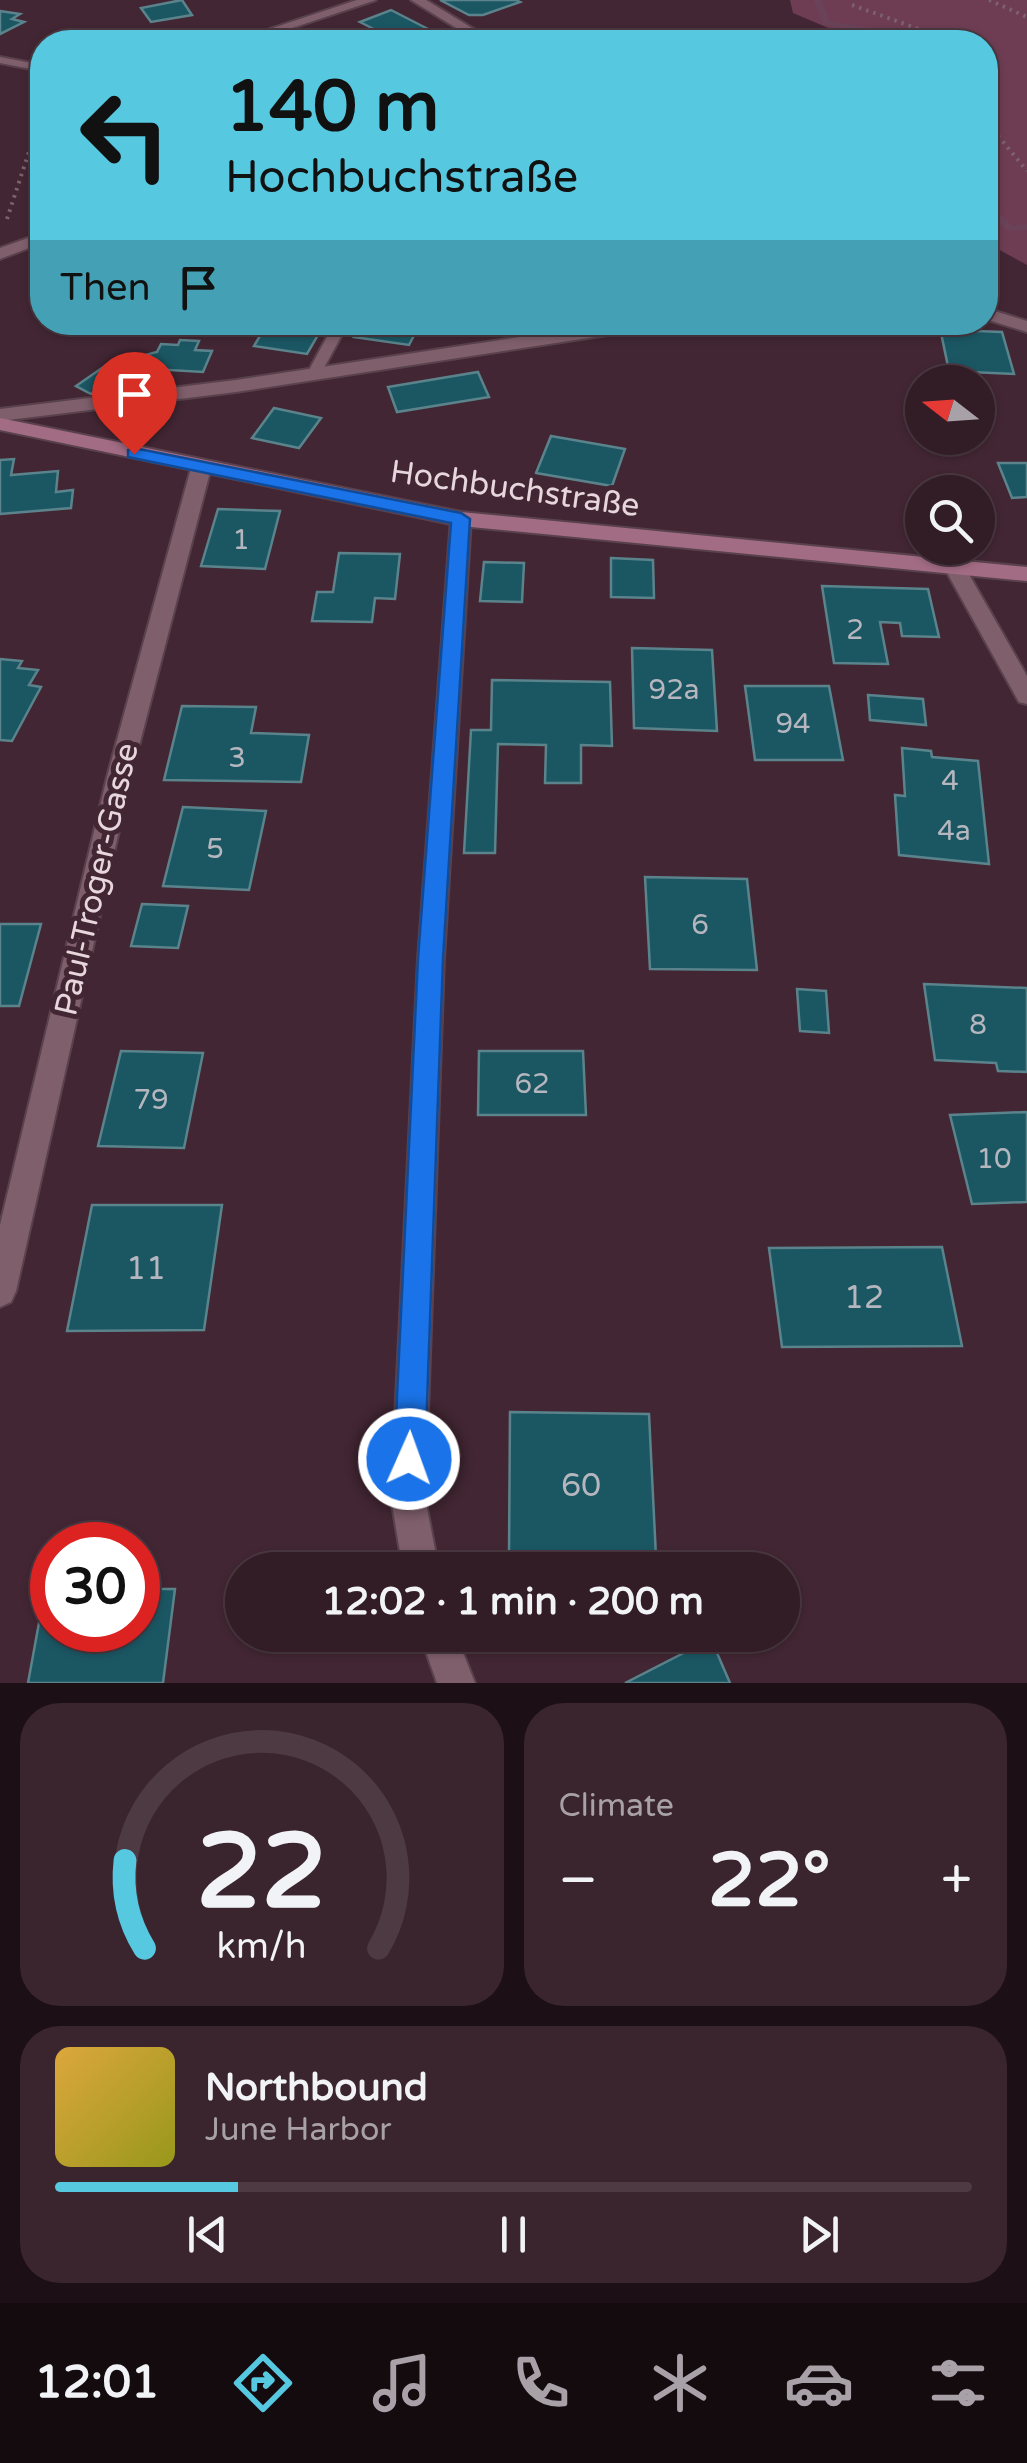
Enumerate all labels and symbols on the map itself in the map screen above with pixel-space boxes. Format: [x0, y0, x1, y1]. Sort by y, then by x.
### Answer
pin [92, 352, 177, 455]
north arrow [905, 365, 995, 455]
street label: Hochbuchstraße [388, 453, 642, 525]
house number: 1 [232, 523, 250, 557]
house number: 2 [846, 613, 864, 647]
house number: 92a [649, 673, 699, 707]
house number: 94 [775, 707, 811, 741]
street label: Paul-Troger-Gasse [47, 739, 147, 1019]
house number: 3 [228, 741, 246, 775]
house number: 4 [941, 764, 959, 798]
house number: 4a [937, 814, 971, 848]
house number: 5 [206, 832, 224, 866]
house number: 6 [691, 908, 709, 942]
house number: 8 [969, 1008, 987, 1042]
house number: 62 [514, 1067, 550, 1101]
house number: 79 [133, 1083, 169, 1117]
house number: 10 [976, 1142, 1012, 1176]
house number: 11 [126, 1250, 166, 1288]
house number: 12 [844, 1279, 884, 1317]
position arrow [357, 1407, 461, 1511]
house number: 60 [561, 1467, 601, 1505]
speed limit sign: 30 [30, 1522, 160, 1652]

